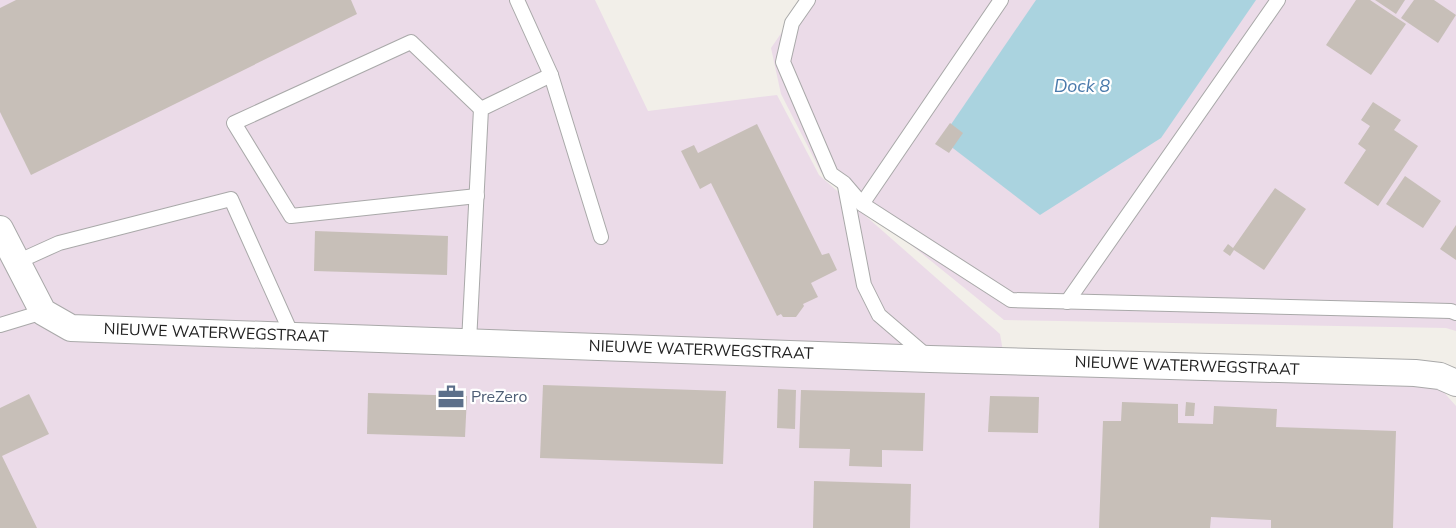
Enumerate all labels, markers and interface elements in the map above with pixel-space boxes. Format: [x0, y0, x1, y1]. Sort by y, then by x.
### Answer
water label: Dock 8 [1054, 74, 1110, 98]
street label: NIEUWE WATERWEGSTRAAT [103, 318, 329, 348]
street label: NIEUWE WATERWEGSTRAAT [588, 335, 814, 365]
street label: NIEUWE WATERWEGSTRAAT [1074, 351, 1300, 381]
office icon: PreZero [436, 382, 466, 412]
place label: PreZero [471, 386, 527, 408]

